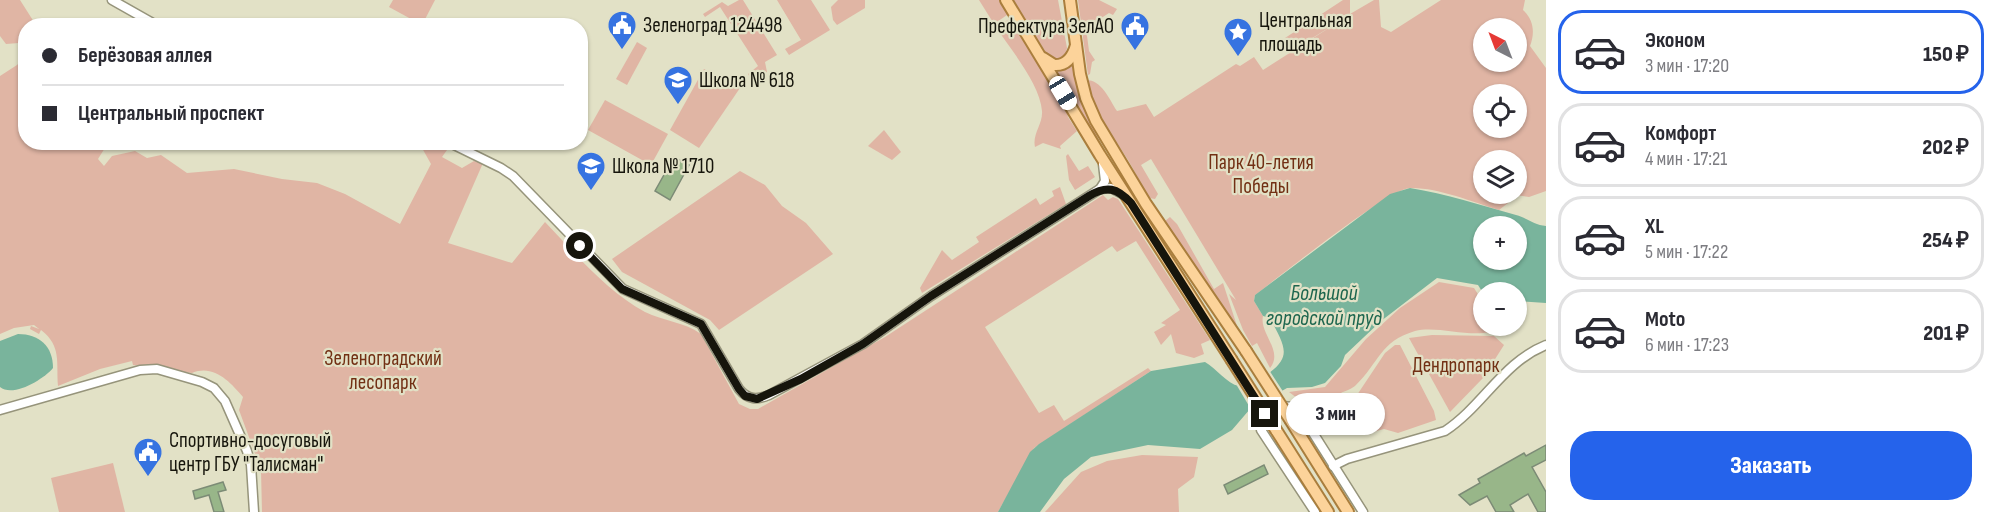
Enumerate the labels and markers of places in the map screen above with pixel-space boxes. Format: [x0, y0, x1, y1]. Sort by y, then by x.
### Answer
place label: Центральная площадь [1259, 8, 1352, 57]
public building icon: Зеленоград 124498 [606, 9, 638, 51]
public building icon: Префектура ЗелАО [1119, 10, 1151, 52]
place label: Зеленоград 124498 [643, 13, 782, 38]
place label: Префектура ЗелАО [978, 14, 1114, 39]
place icon: Центральная площадь [1222, 16, 1254, 58]
school or university icon: Школа № 618 [662, 64, 694, 106]
place label: Школа № 618 [699, 68, 795, 93]
school or university icon: Школа № 1710 [575, 150, 607, 192]
place label: Школа № 1710 [612, 154, 714, 179]
place label: Спортивно-досуговый центр ГБУ "Талисман" [169, 428, 331, 477]
public building icon: Спортивно-досуговый центр ГБУ "Талисман" [132, 436, 164, 478]

